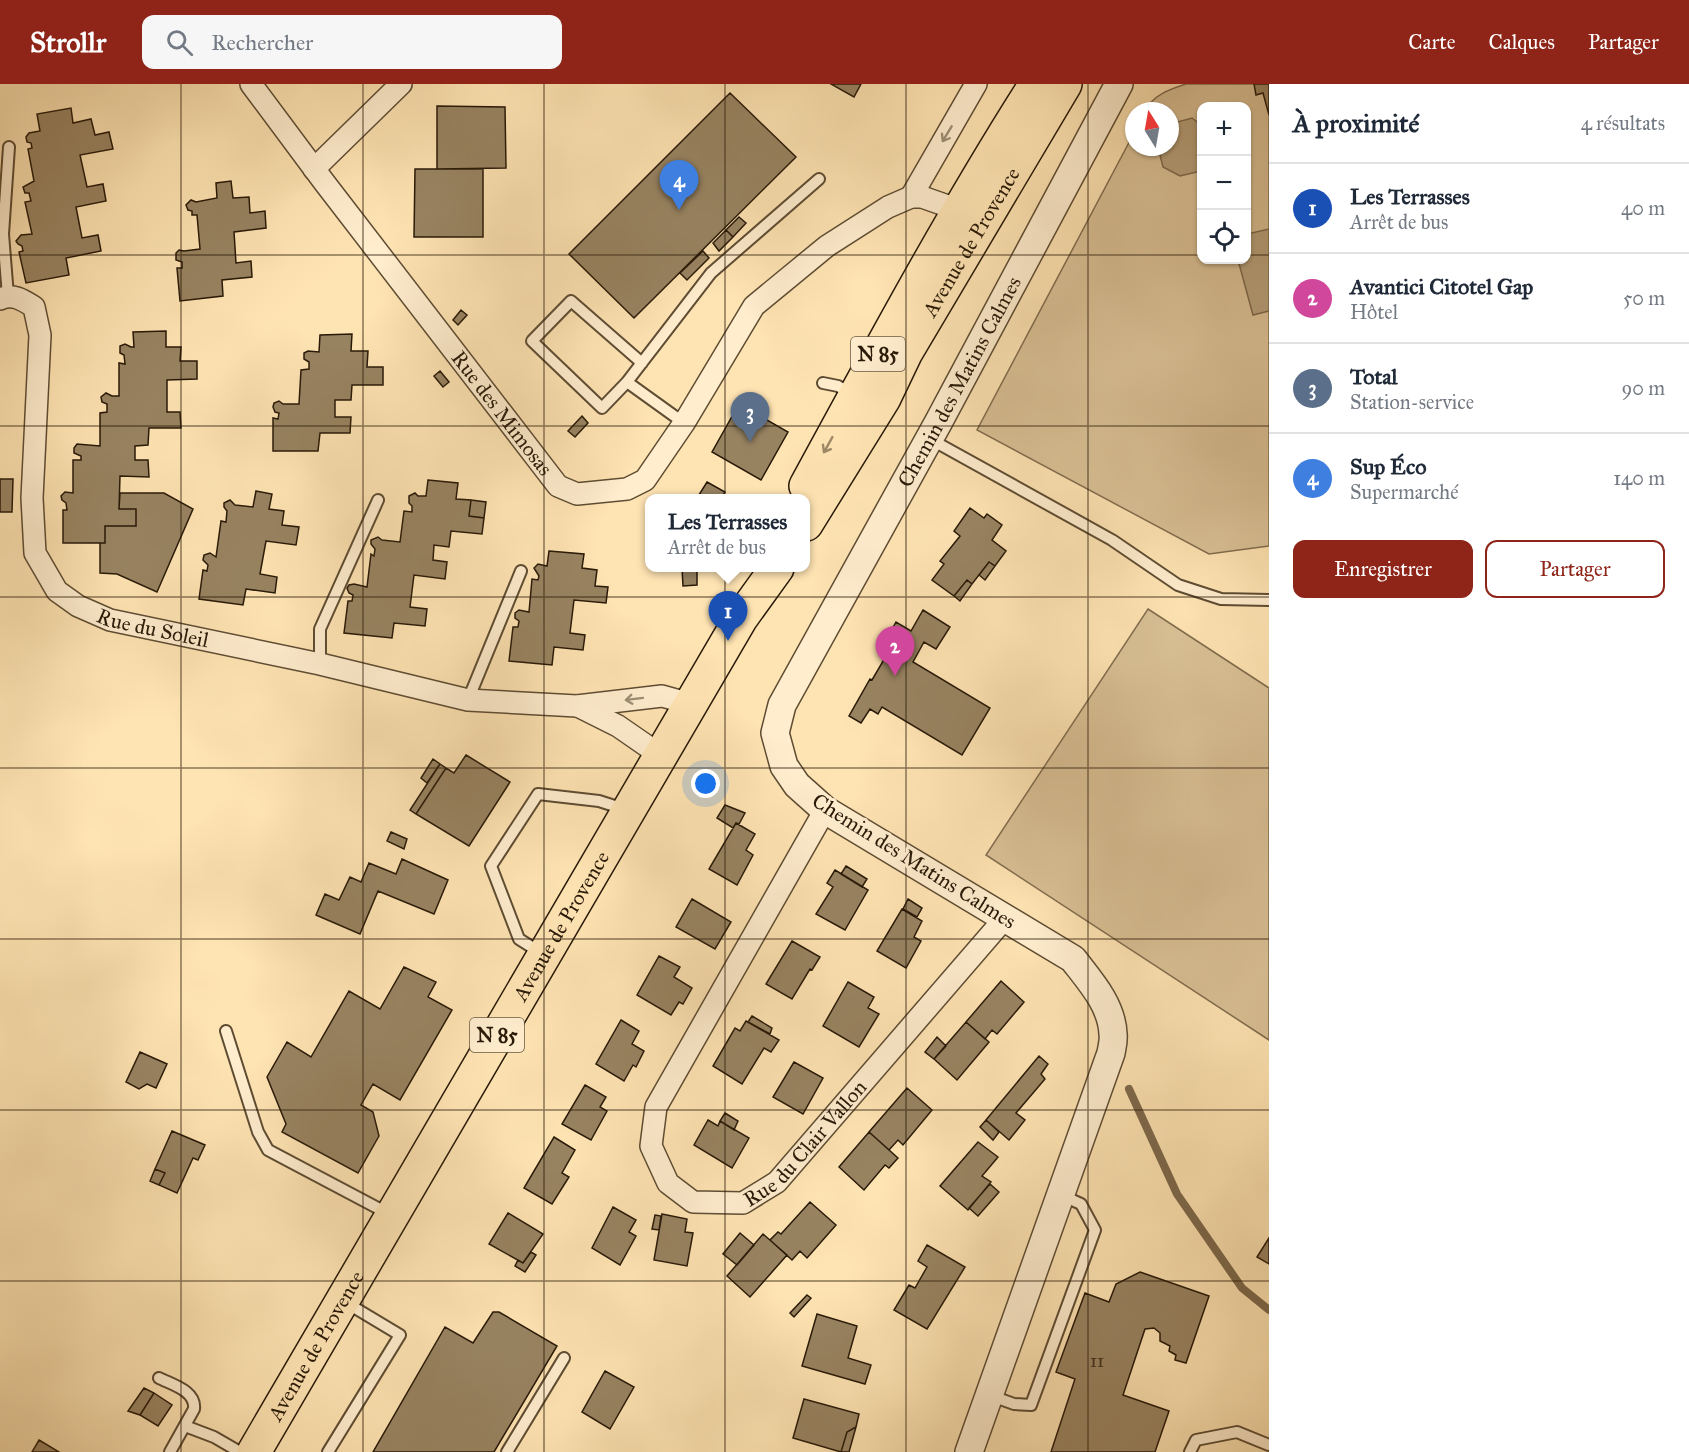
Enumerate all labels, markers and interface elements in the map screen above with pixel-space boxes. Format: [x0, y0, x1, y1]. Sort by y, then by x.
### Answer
search box [142, 15, 562, 69]
text: Strollr [30, 25, 106, 60]
icon: search [163, 26, 196, 59]
text: Rechercher [211, 29, 313, 56]
text: Carte [1408, 29, 1455, 55]
text: Calques [1488, 29, 1555, 55]
text: Partager [1588, 29, 1659, 55]
north arrow [1125, 102, 1179, 156]
map controls [1197, 102, 1251, 264]
button: + [1197, 102, 1251, 156]
text: À proximité [1293, 107, 1419, 139]
text: 4 résultats [1581, 111, 1665, 135]
one-way arrow [940, 125, 952, 142]
button: − [1197, 156, 1251, 210]
pin: 4 [660, 160, 698, 210]
street label: Avenue de Provence [916, 162, 1026, 322]
text: Les Terrasses [1350, 183, 1470, 210]
text: 1 [1309, 196, 1316, 220]
text: 40 m [1621, 196, 1665, 220]
button: locate [1197, 210, 1251, 264]
text: Arrêt de bus [1350, 210, 1448, 234]
street label: Chemin des Matins Calmes [892, 272, 1027, 492]
text: Avantici Citotel Gap [1350, 273, 1533, 300]
text: 2 [1308, 286, 1317, 310]
text: 50 m [1623, 286, 1665, 310]
text: Hôtel [1350, 300, 1398, 324]
road number: N 85 [851, 337, 905, 371]
street label: Rue des Mimosas [446, 346, 558, 481]
text: Total [1350, 363, 1398, 390]
text: 3 [1309, 376, 1317, 400]
text: 90 m [1622, 376, 1665, 400]
text: Station-service [1350, 390, 1474, 414]
pin: 3 [730, 392, 770, 442]
one-way arrow [822, 435, 833, 453]
text: Sup Éco [1350, 453, 1426, 480]
text: 4 [1307, 466, 1318, 490]
text: 140 m [1613, 466, 1665, 490]
text: Supermarché [1350, 480, 1459, 504]
popup [645, 494, 810, 572]
text: Les Terrasses [668, 508, 787, 535]
text: Arrêt de bus [668, 535, 766, 559]
button: Enregistrer [1293, 540, 1473, 598]
button: Partager [1485, 540, 1665, 598]
pin: 1 [708, 592, 748, 641]
street label: Rue du Soleil [93, 603, 211, 653]
pin: 2 [876, 626, 914, 676]
one-way arrow [625, 694, 645, 705]
your location [691, 769, 720, 798]
street label: Chemin des Matins Calmes [807, 788, 1021, 934]
street label: Avenue de Provence [507, 846, 615, 1007]
road number: N 85 [470, 1018, 524, 1052]
street label: Rue du Clair Vallon [739, 1075, 872, 1212]
street label: Avenue de Provence [262, 1266, 370, 1426]
house number: 11 [1090, 1350, 1104, 1372]

